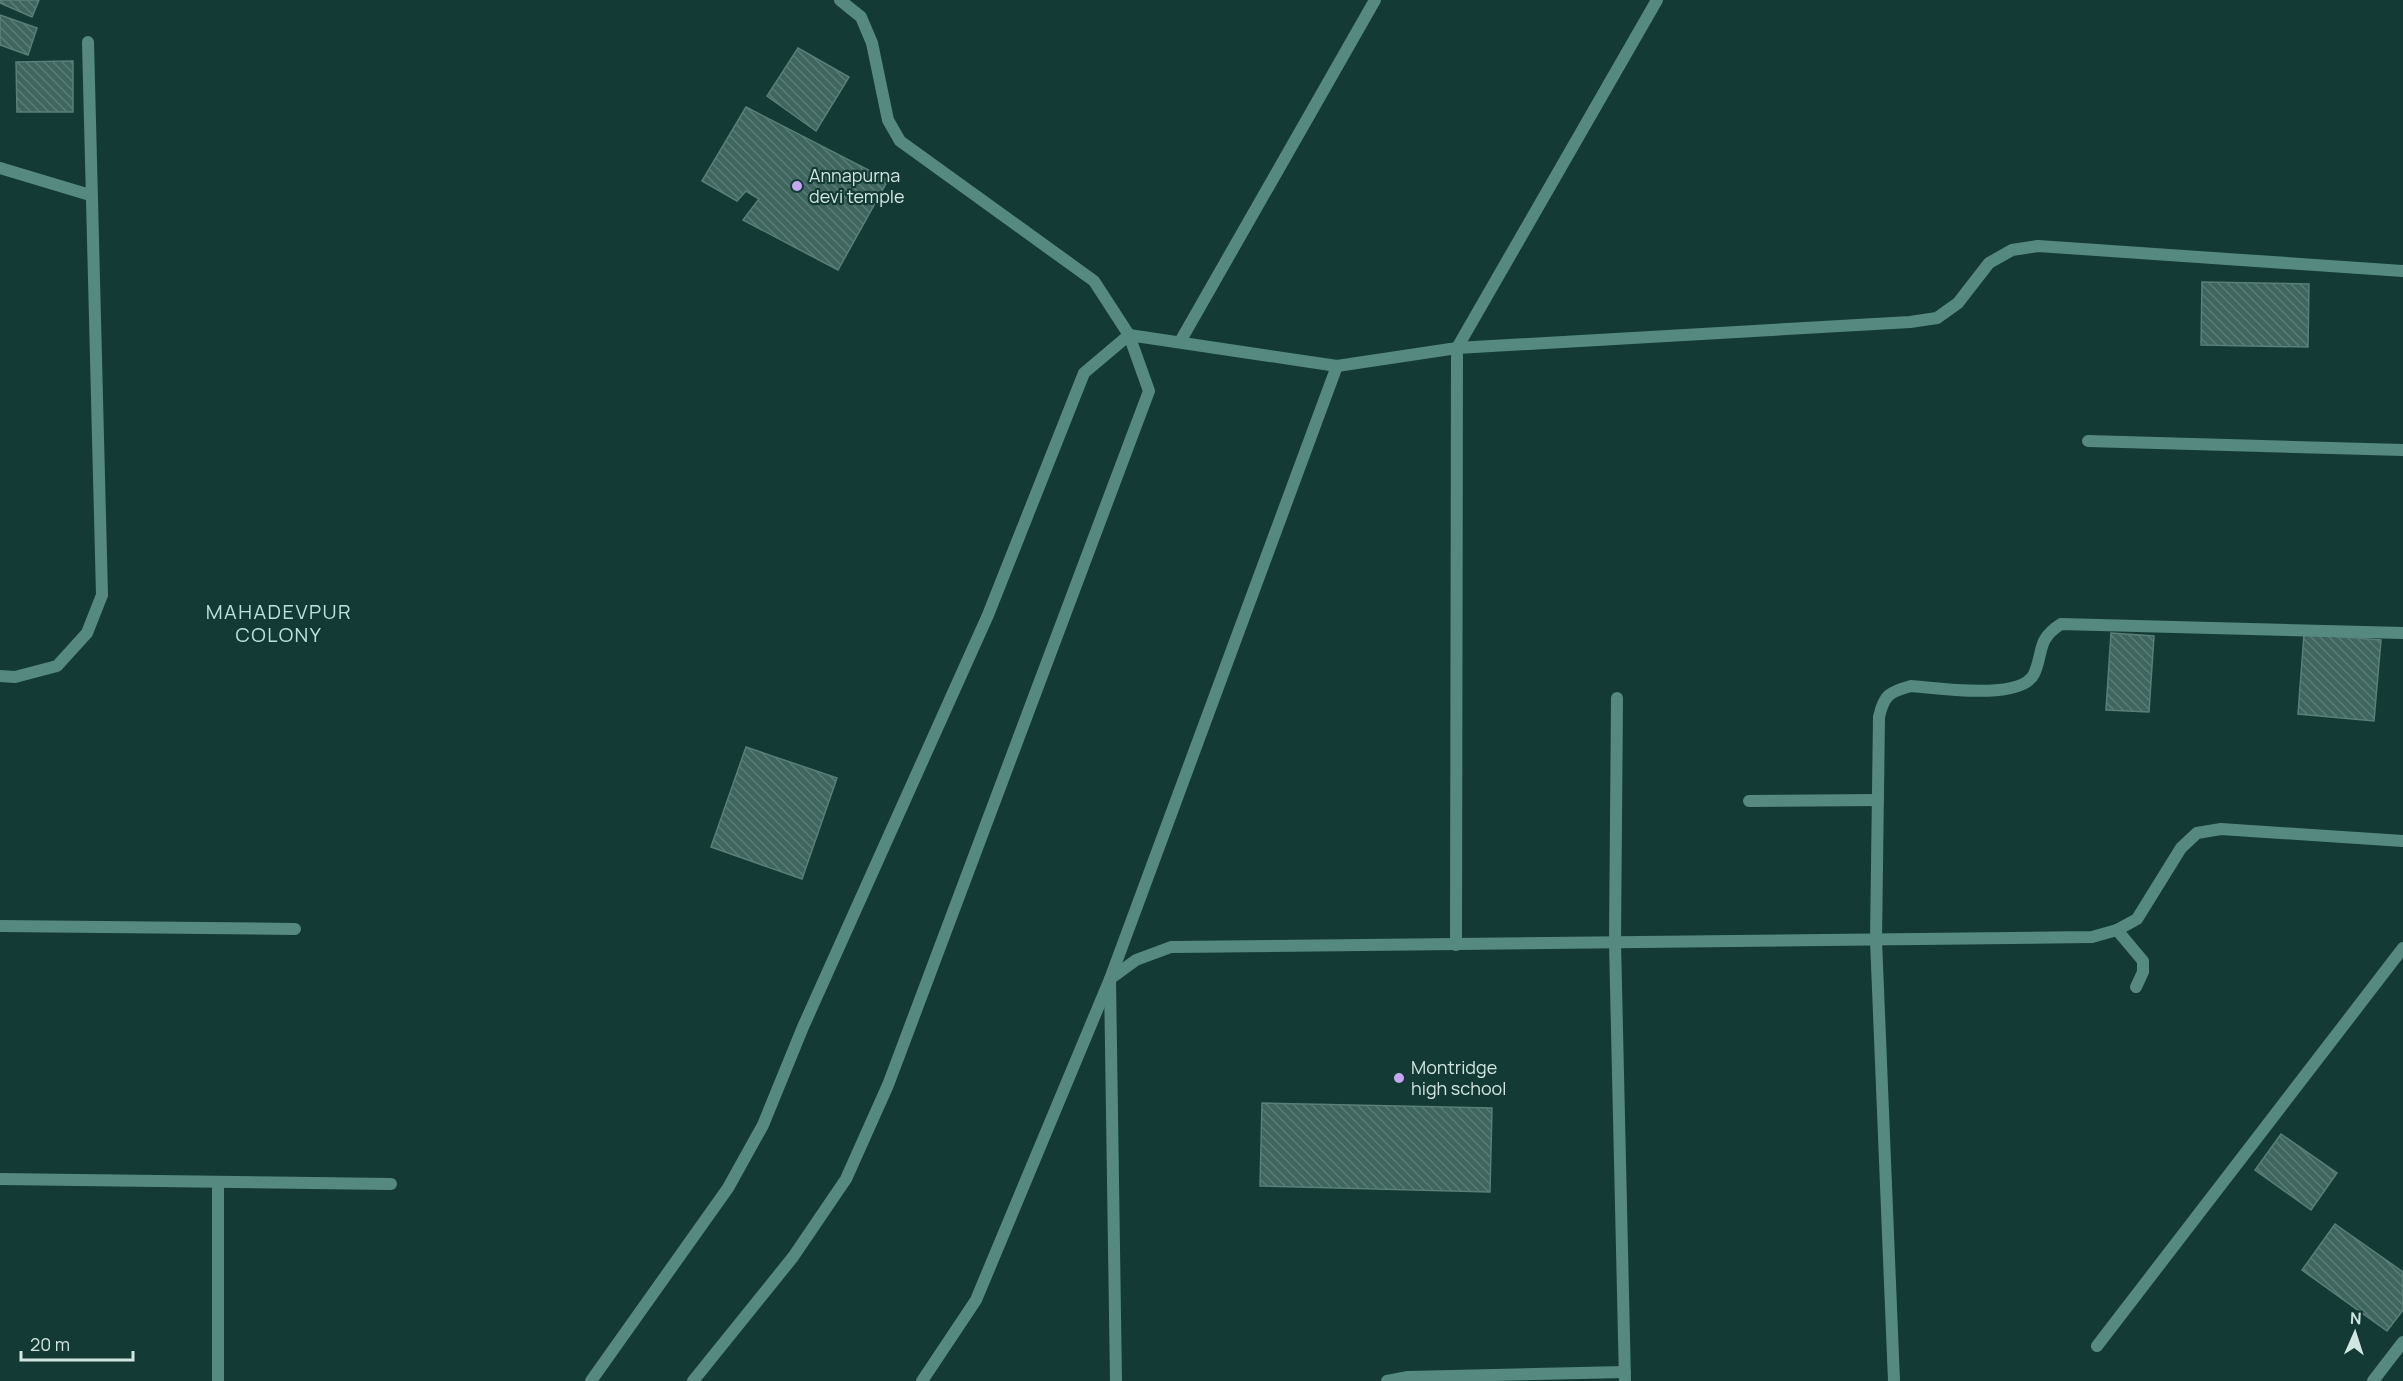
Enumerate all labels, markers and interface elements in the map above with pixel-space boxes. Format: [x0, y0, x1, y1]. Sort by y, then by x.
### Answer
place label: Annapurna devi temple [809, 163, 905, 208]
marker: Annapurna devi temple [790, 179, 804, 193]
district label: MAHADEVPUR COLONY [206, 598, 352, 648]
place label: Montridge high school [1411, 1055, 1506, 1100]
marker: Montridge high school [1392, 1071, 1406, 1085]
north arrow [2325, 1303, 2385, 1363]
text: N [2349, 1307, 2362, 1329]
scale bar [21, 1324, 134, 1362]
text: 20 m [30, 1332, 70, 1356]

